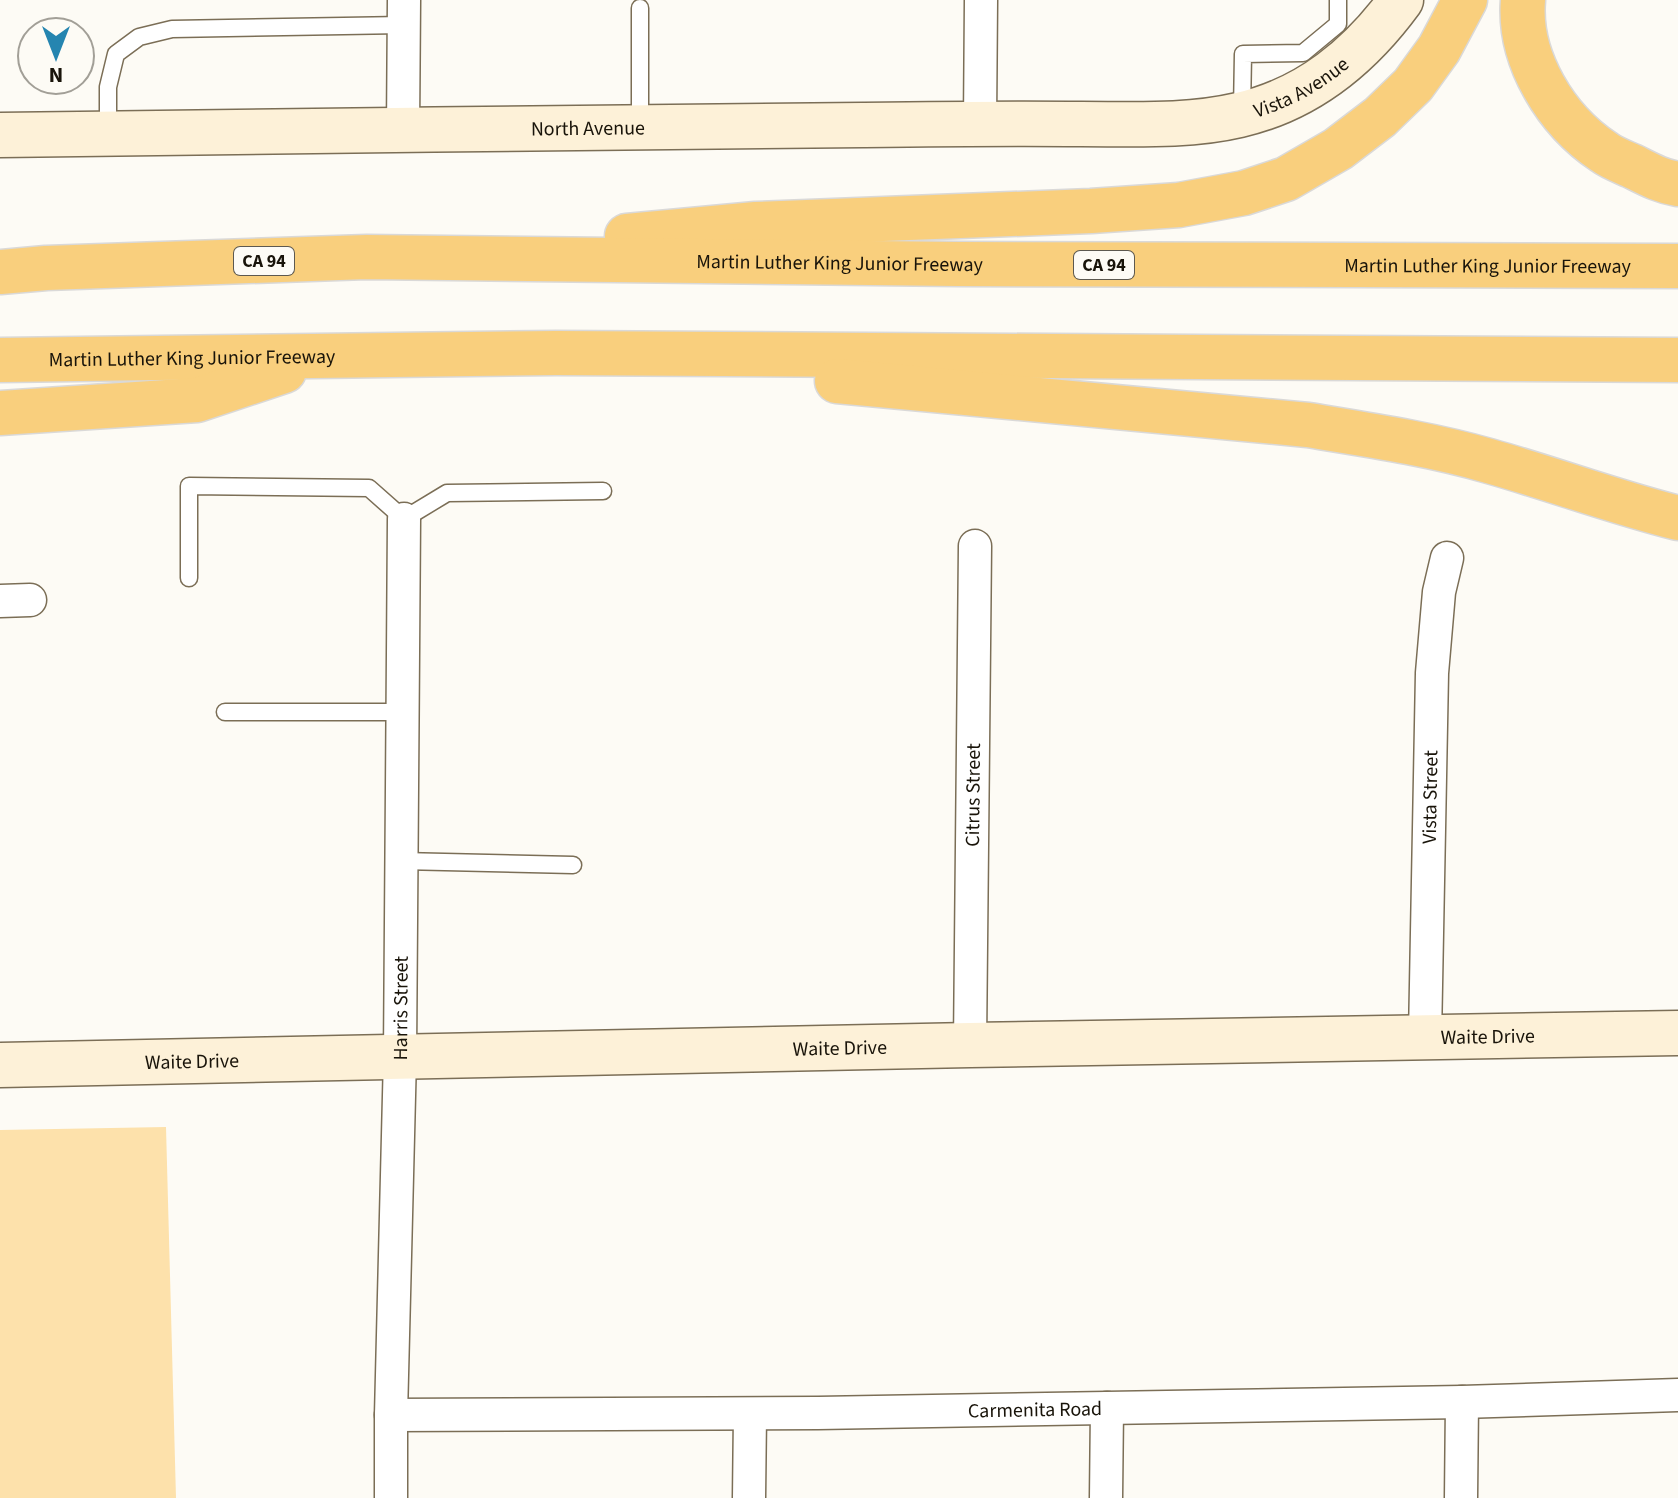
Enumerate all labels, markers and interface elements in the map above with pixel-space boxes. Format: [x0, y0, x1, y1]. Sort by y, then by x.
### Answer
north arrow [16, 16, 96, 96]
street label: Vista Avenue [1250, 51, 1355, 125]
text: N [49, 59, 63, 91]
street label: North Avenue [531, 114, 645, 144]
road number: CA 94 [234, 247, 294, 275]
street label: Martin Luther King Junior Freeway [696, 248, 984, 279]
road number: CA 94 [1074, 251, 1134, 279]
street label: Martin Luther King Junior Freeway [1344, 252, 1632, 281]
street label: Martin Luther King Junior Freeway [48, 343, 336, 374]
street label: Citrus Street [959, 743, 988, 847]
street label: Vista Street [1416, 750, 1446, 844]
street label: Harris Street [387, 956, 416, 1060]
street label: Waite Drive [1440, 1022, 1535, 1052]
street label: Waite Drive [792, 1034, 887, 1064]
street label: Waite Drive [145, 1047, 239, 1077]
street label: Carmenita Road [968, 1395, 1102, 1425]

